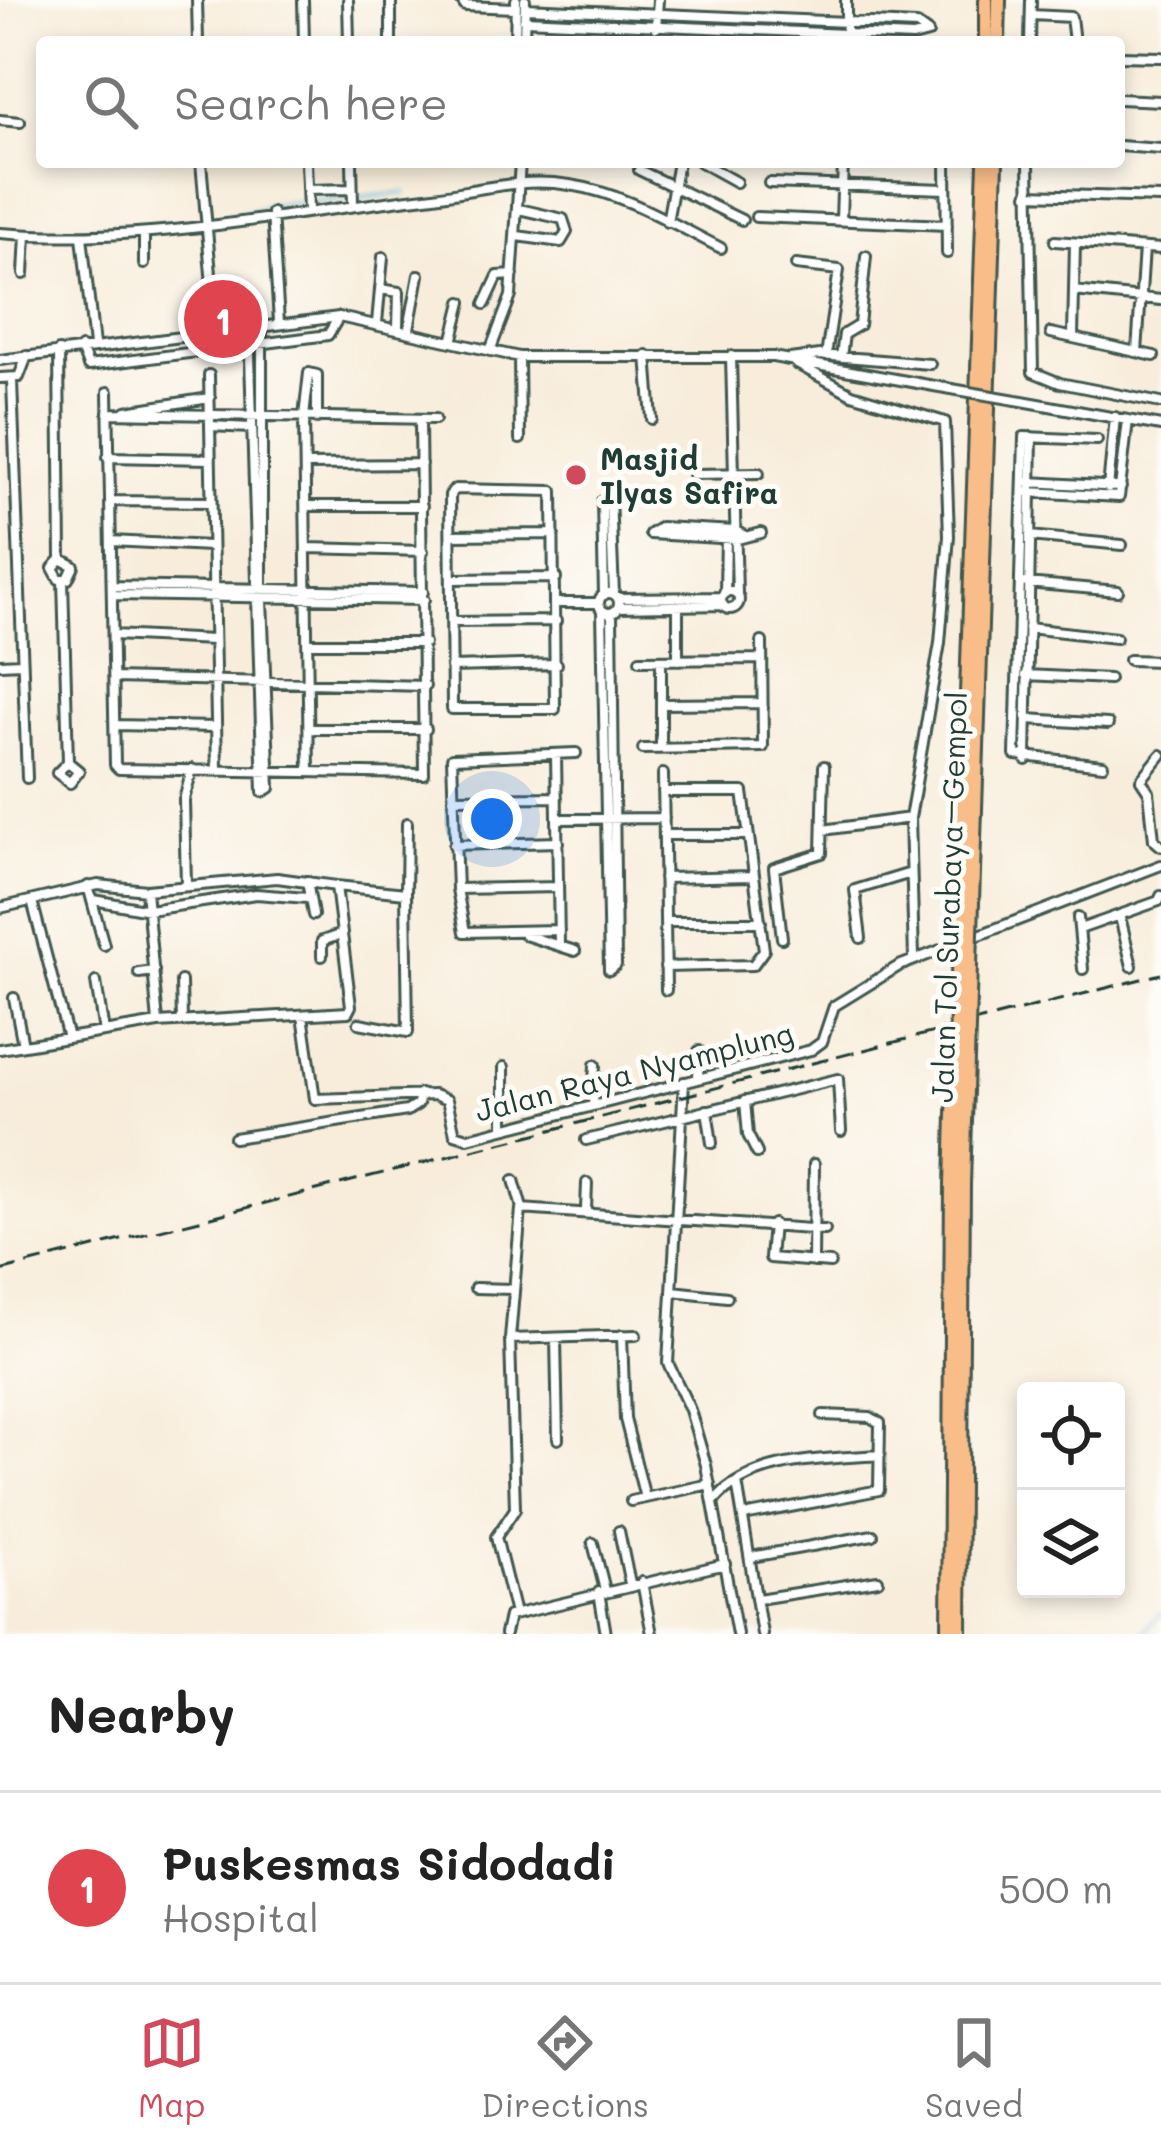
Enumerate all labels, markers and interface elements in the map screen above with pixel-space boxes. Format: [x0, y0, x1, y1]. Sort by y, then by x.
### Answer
search box [36, 36, 1125, 168]
icon: search [78, 69, 144, 135]
text: Search here [174, 73, 448, 131]
pin: 1 [184, 274, 262, 364]
place label: Masjid Ilyas Safira [600, 438, 778, 512]
marker: Masjid Ilyas Safira [563, 462, 589, 488]
street label: Jalan Tol Surabaya–Gempol [921, 691, 975, 1103]
your location [462, 789, 522, 849]
street label: Jalan Raya Nyamplung [471, 1012, 797, 1130]
map controls [1017, 1382, 1125, 1598]
button: locate [1017, 1382, 1125, 1490]
button: layers [1017, 1490, 1125, 1598]
text: Nearby [48, 1679, 235, 1746]
text: Puskesmas Sidodadi [162, 1833, 616, 1891]
text: 1 [78, 1862, 96, 1913]
text: 500 m [999, 1862, 1113, 1913]
text: Hospital [162, 1891, 319, 1942]
tab: Map [138, 2010, 205, 2125]
tab: Directions [481, 2010, 649, 2125]
tab: Saved [925, 2010, 1023, 2125]

